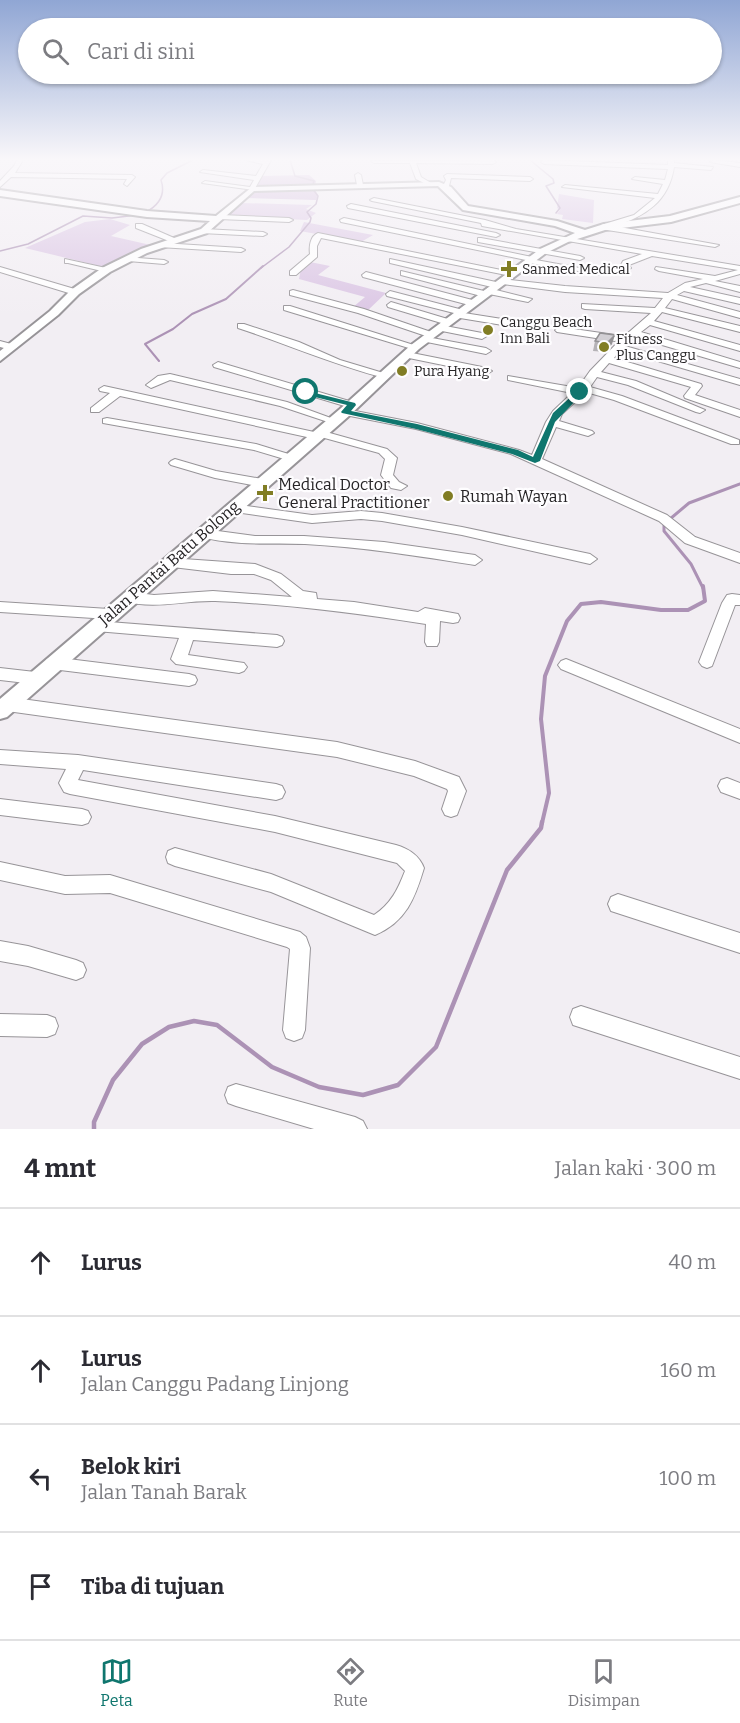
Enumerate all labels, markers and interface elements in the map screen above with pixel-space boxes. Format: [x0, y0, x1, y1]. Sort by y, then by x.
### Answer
search box [18, 18, 722, 84]
icon: search [39, 35, 72, 68]
text: Cari di sini [87, 38, 195, 65]
marker: Sanmed Medical [500, 260, 518, 278]
place label: Sanmed Medical [522, 261, 630, 278]
place label: Canggu Beach Inn Bali [500, 314, 593, 347]
marker: Canggu Beach Inn Bali [481, 323, 495, 337]
place label: Fitness Plus Canggu [616, 331, 696, 364]
marker: Fitness Plus Canggu [597, 340, 611, 354]
place label: Pura Hyang [414, 363, 489, 380]
marker: Pura Hyang [395, 364, 409, 378]
route start [292, 378, 318, 404]
route end [566, 378, 592, 404]
place label: Medical Doctor General Practitioner [278, 475, 429, 512]
marker: Medical Doctor General Practitioner [256, 484, 274, 502]
place label: Rumah Wayan [460, 487, 568, 506]
marker: Rumah Wayan [441, 489, 455, 503]
street label: Jalan Pantai Batu Bolong [94, 497, 243, 630]
text: 4 mnt [24, 1153, 96, 1184]
text: Jalan kaki · 300 m [555, 1156, 716, 1180]
icon: ahead [24, 1246, 57, 1279]
text: Lurus [81, 1249, 142, 1276]
text: 40 m [668, 1250, 716, 1274]
text: Lurus [81, 1345, 142, 1372]
icon: ahead [24, 1354, 57, 1387]
text: 160 m [660, 1358, 716, 1382]
text: Jalan Canggu Padang Linjong [81, 1372, 349, 1396]
text: Belok kiri [81, 1453, 181, 1480]
icon: left [24, 1462, 57, 1495]
text: 100 m [659, 1466, 716, 1490]
text: Jalan Tanah Barak [81, 1480, 247, 1504]
icon: arrive [24, 1570, 57, 1603]
text: Tiba di tujuan [81, 1573, 224, 1600]
tab: Peta [100, 1655, 133, 1710]
tab: Rute [333, 1655, 368, 1710]
tab: Disimpan [568, 1655, 640, 1710]

